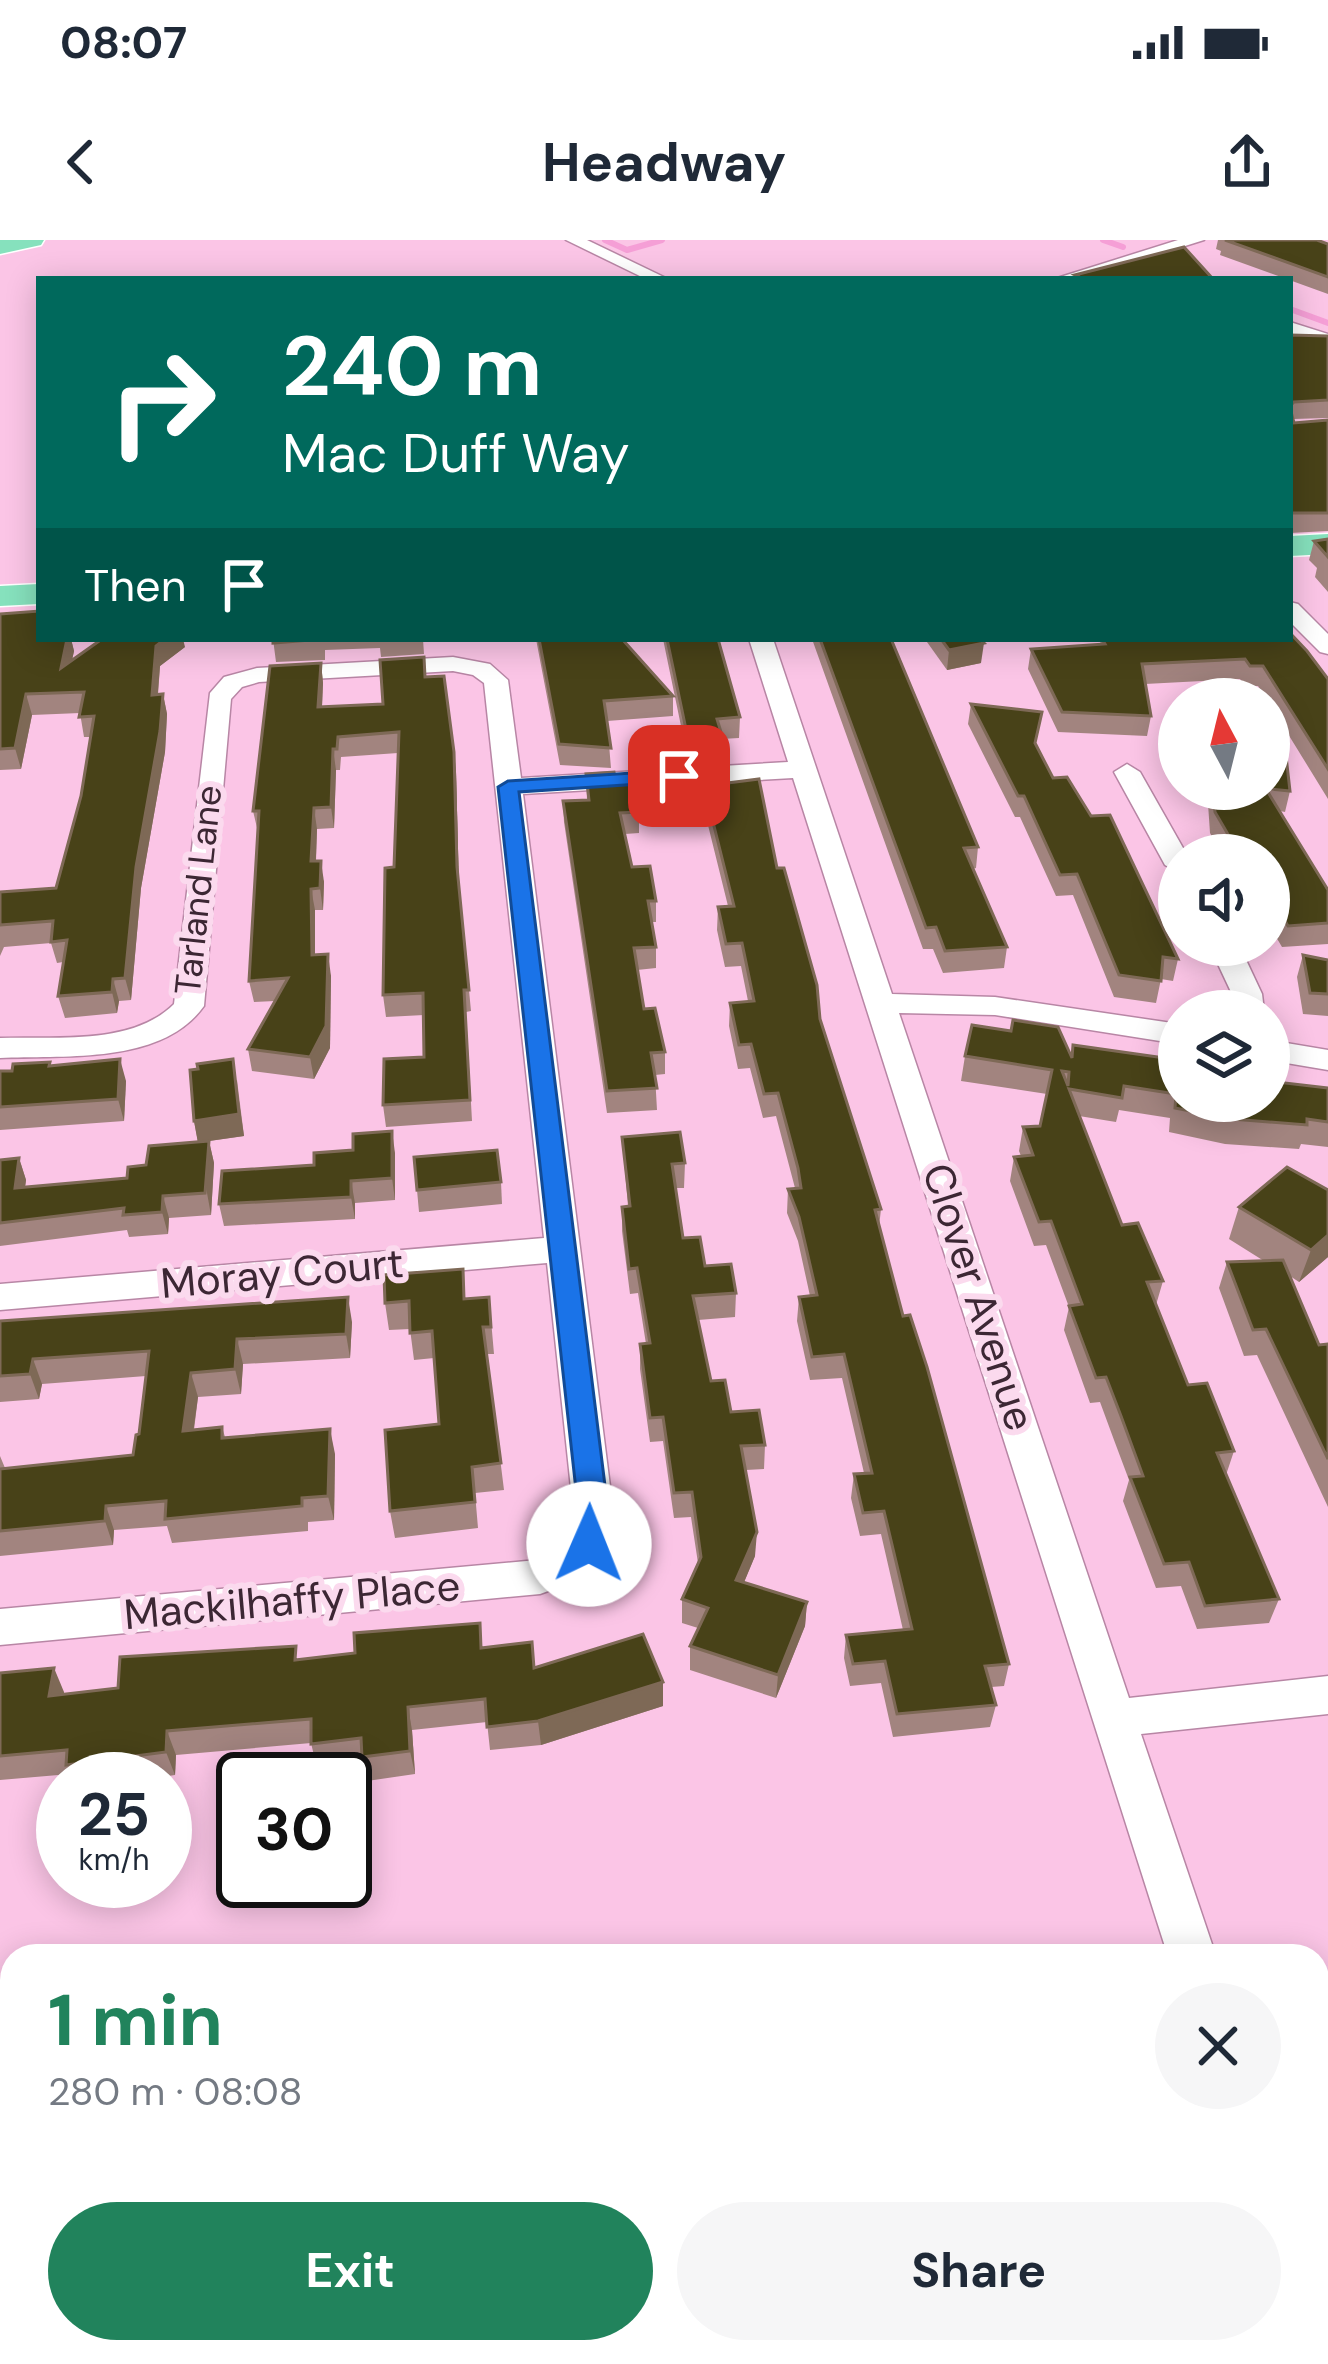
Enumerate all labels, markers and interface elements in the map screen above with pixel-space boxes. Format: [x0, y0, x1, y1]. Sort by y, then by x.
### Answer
text: 08:07 [60, 13, 187, 72]
text: Headway [542, 127, 786, 198]
icon: back [48, 129, 114, 195]
icon: share [1214, 129, 1280, 195]
text: 240 m [282, 312, 542, 421]
icon: right [84, 324, 240, 480]
text: Mac Duff Way [282, 418, 629, 489]
icon: arrive [211, 552, 277, 618]
text: Then [84, 556, 187, 615]
north arrow [1158, 678, 1290, 810]
map controls [1158, 678, 1290, 1122]
pin [628, 725, 730, 827]
icon: arrive [646, 743, 712, 809]
street label: Tarland Lane [164, 783, 232, 997]
button: sound [1158, 834, 1290, 966]
button: layers [1158, 990, 1290, 1122]
street label: Clover Avenue [910, 1156, 1048, 1438]
street label: Moray Court [158, 1235, 406, 1311]
position arrow [526, 1481, 652, 1607]
street label: Mackilhaffy Place [122, 1558, 462, 1642]
speed limit sign: 30 [216, 1752, 372, 1908]
text: 25 [78, 1775, 150, 1854]
text: km/h [79, 1840, 149, 1879]
text: 1 min [48, 1974, 223, 2067]
button: close [1155, 1983, 1281, 2109]
text: 280 m · 08:08 [48, 2066, 302, 2117]
button: Exit [48, 2202, 653, 2340]
button: Share [677, 2202, 1281, 2340]

